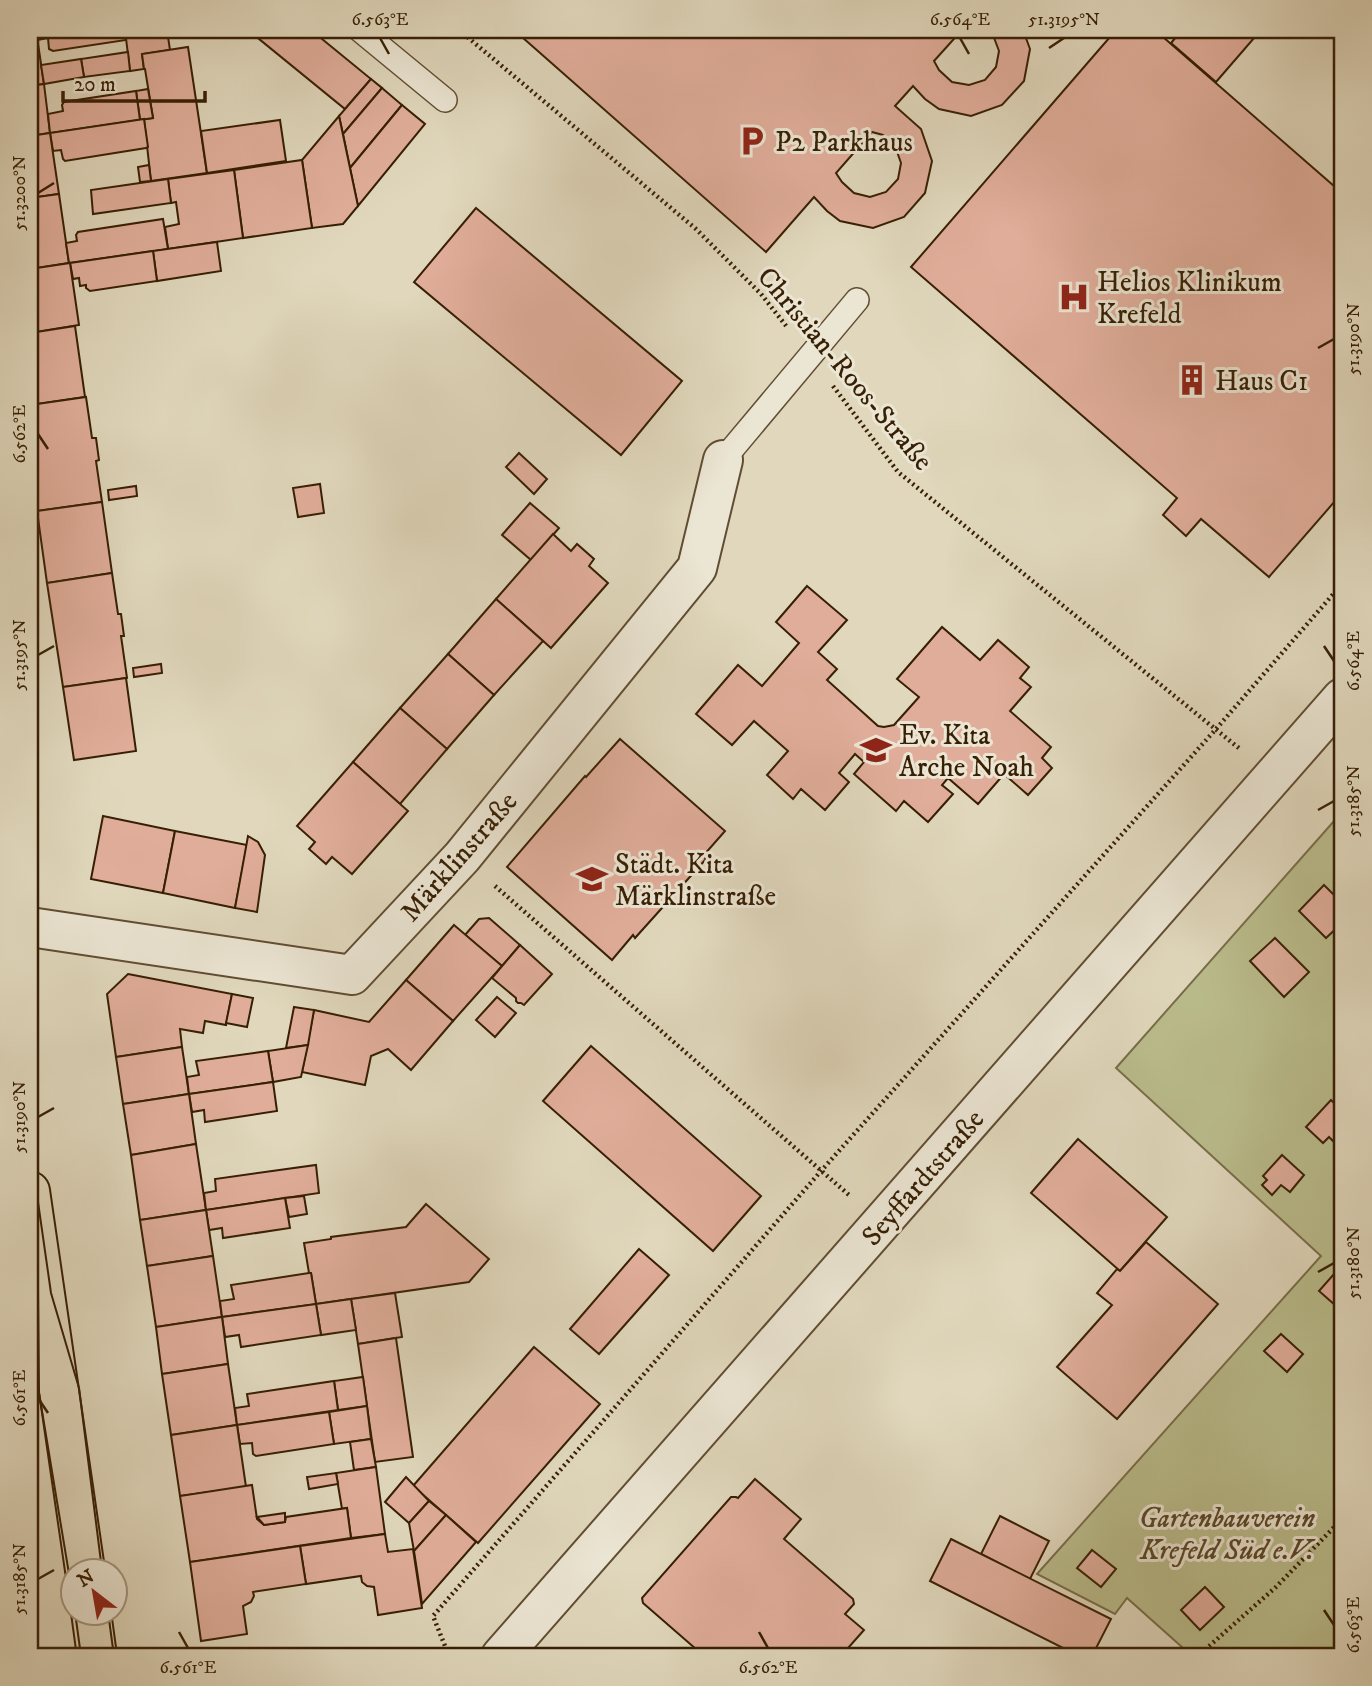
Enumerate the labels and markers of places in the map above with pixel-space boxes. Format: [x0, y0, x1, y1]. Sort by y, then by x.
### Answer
parking icon: P2 Parkhaus [735, 124, 769, 158]
place label: P2 Parkhaus [775, 125, 913, 160]
place label: Helios Klinikum Krefeld [1097, 265, 1282, 332]
hospital icon: Helios Klinikum Krefeld [1057, 280, 1091, 314]
building icon: Haus C1 [1175, 363, 1209, 397]
place label: Haus C1 [1215, 364, 1308, 399]
place label: Ev. Kita Arche Noah [899, 718, 1034, 785]
school or university icon: Ev. Kita Arche Noah [859, 733, 893, 767]
place label: Städt. Kita Märklinstraße [615, 847, 776, 914]
school or university icon: Städt. Kita Märklinstraße [575, 862, 609, 896]

